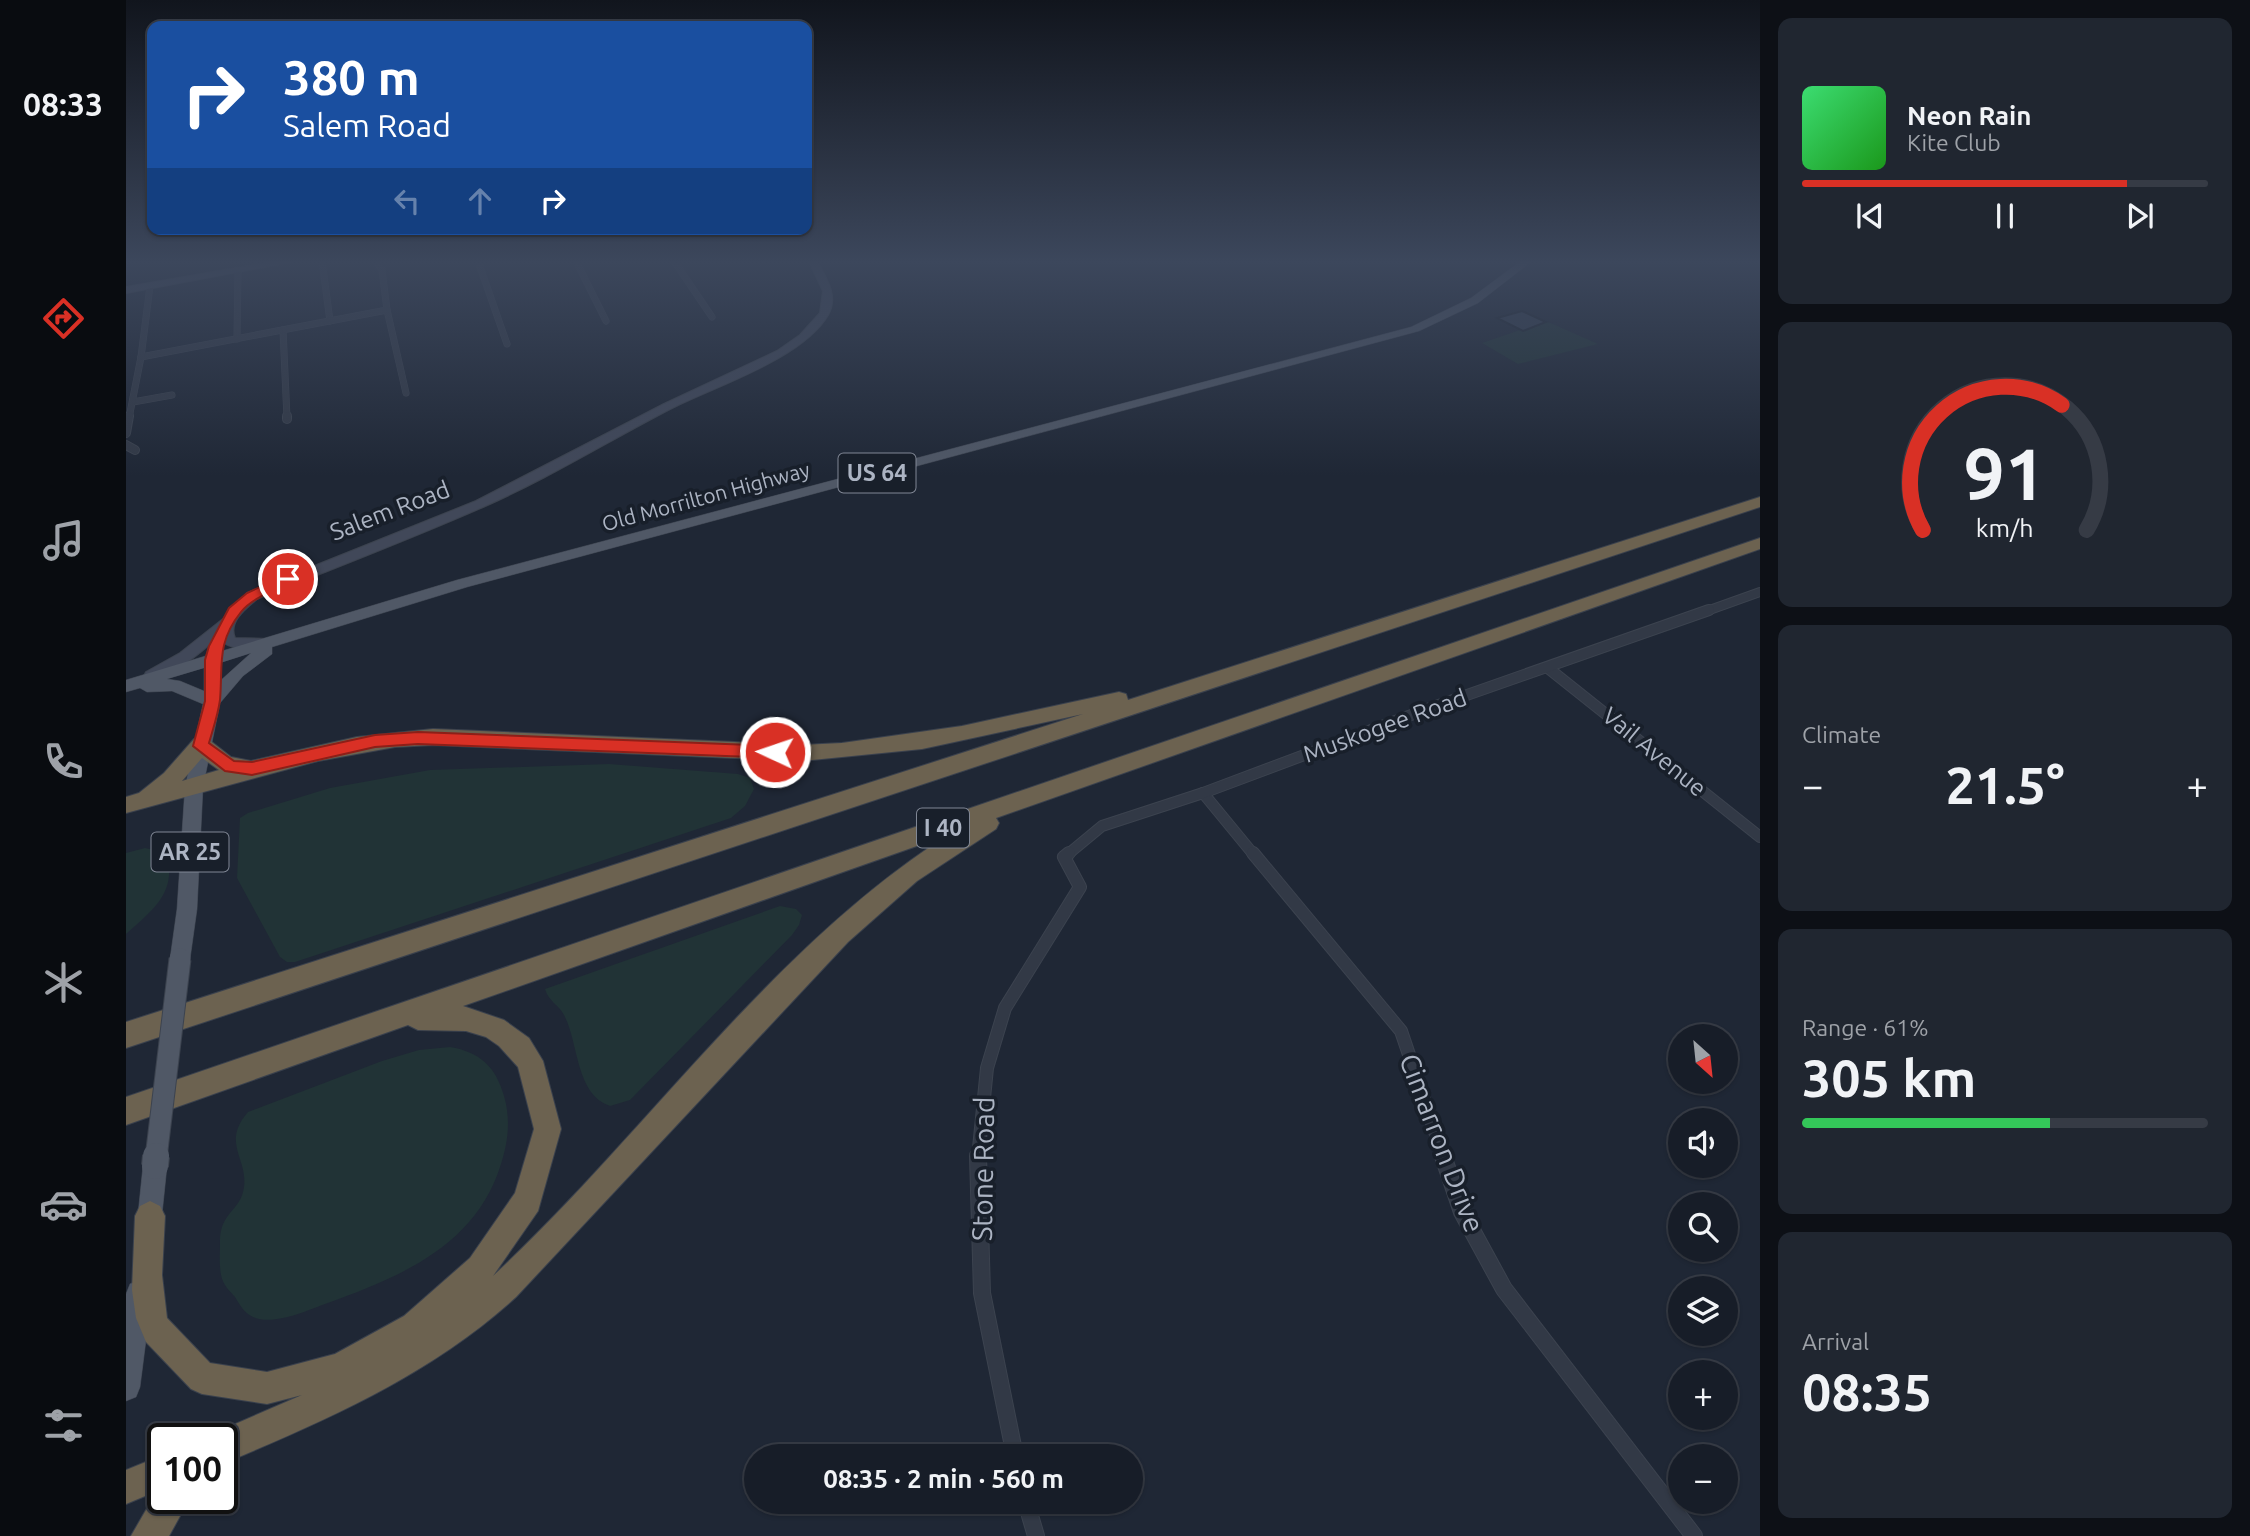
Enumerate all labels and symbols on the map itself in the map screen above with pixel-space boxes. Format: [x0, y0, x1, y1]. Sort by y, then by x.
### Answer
road number: US 64 [838, 453, 916, 492]
street label: Old Morrilton Highway [599, 457, 812, 535]
street label: Salem Road [326, 475, 453, 546]
pin [258, 549, 318, 609]
street label: Muskogee Road [1300, 683, 1470, 768]
street label: Vail Avenue [1597, 702, 1712, 802]
position arrow [738, 715, 812, 789]
road number: I 40 [917, 808, 969, 848]
road number: AR 25 [151, 832, 228, 872]
north arrow [1668, 1024, 1738, 1094]
street label: Cimarron Drive [1394, 1049, 1491, 1236]
street label: Stone Road [966, 1097, 999, 1241]
speed limit sign: 100 [147, 1423, 238, 1514]

